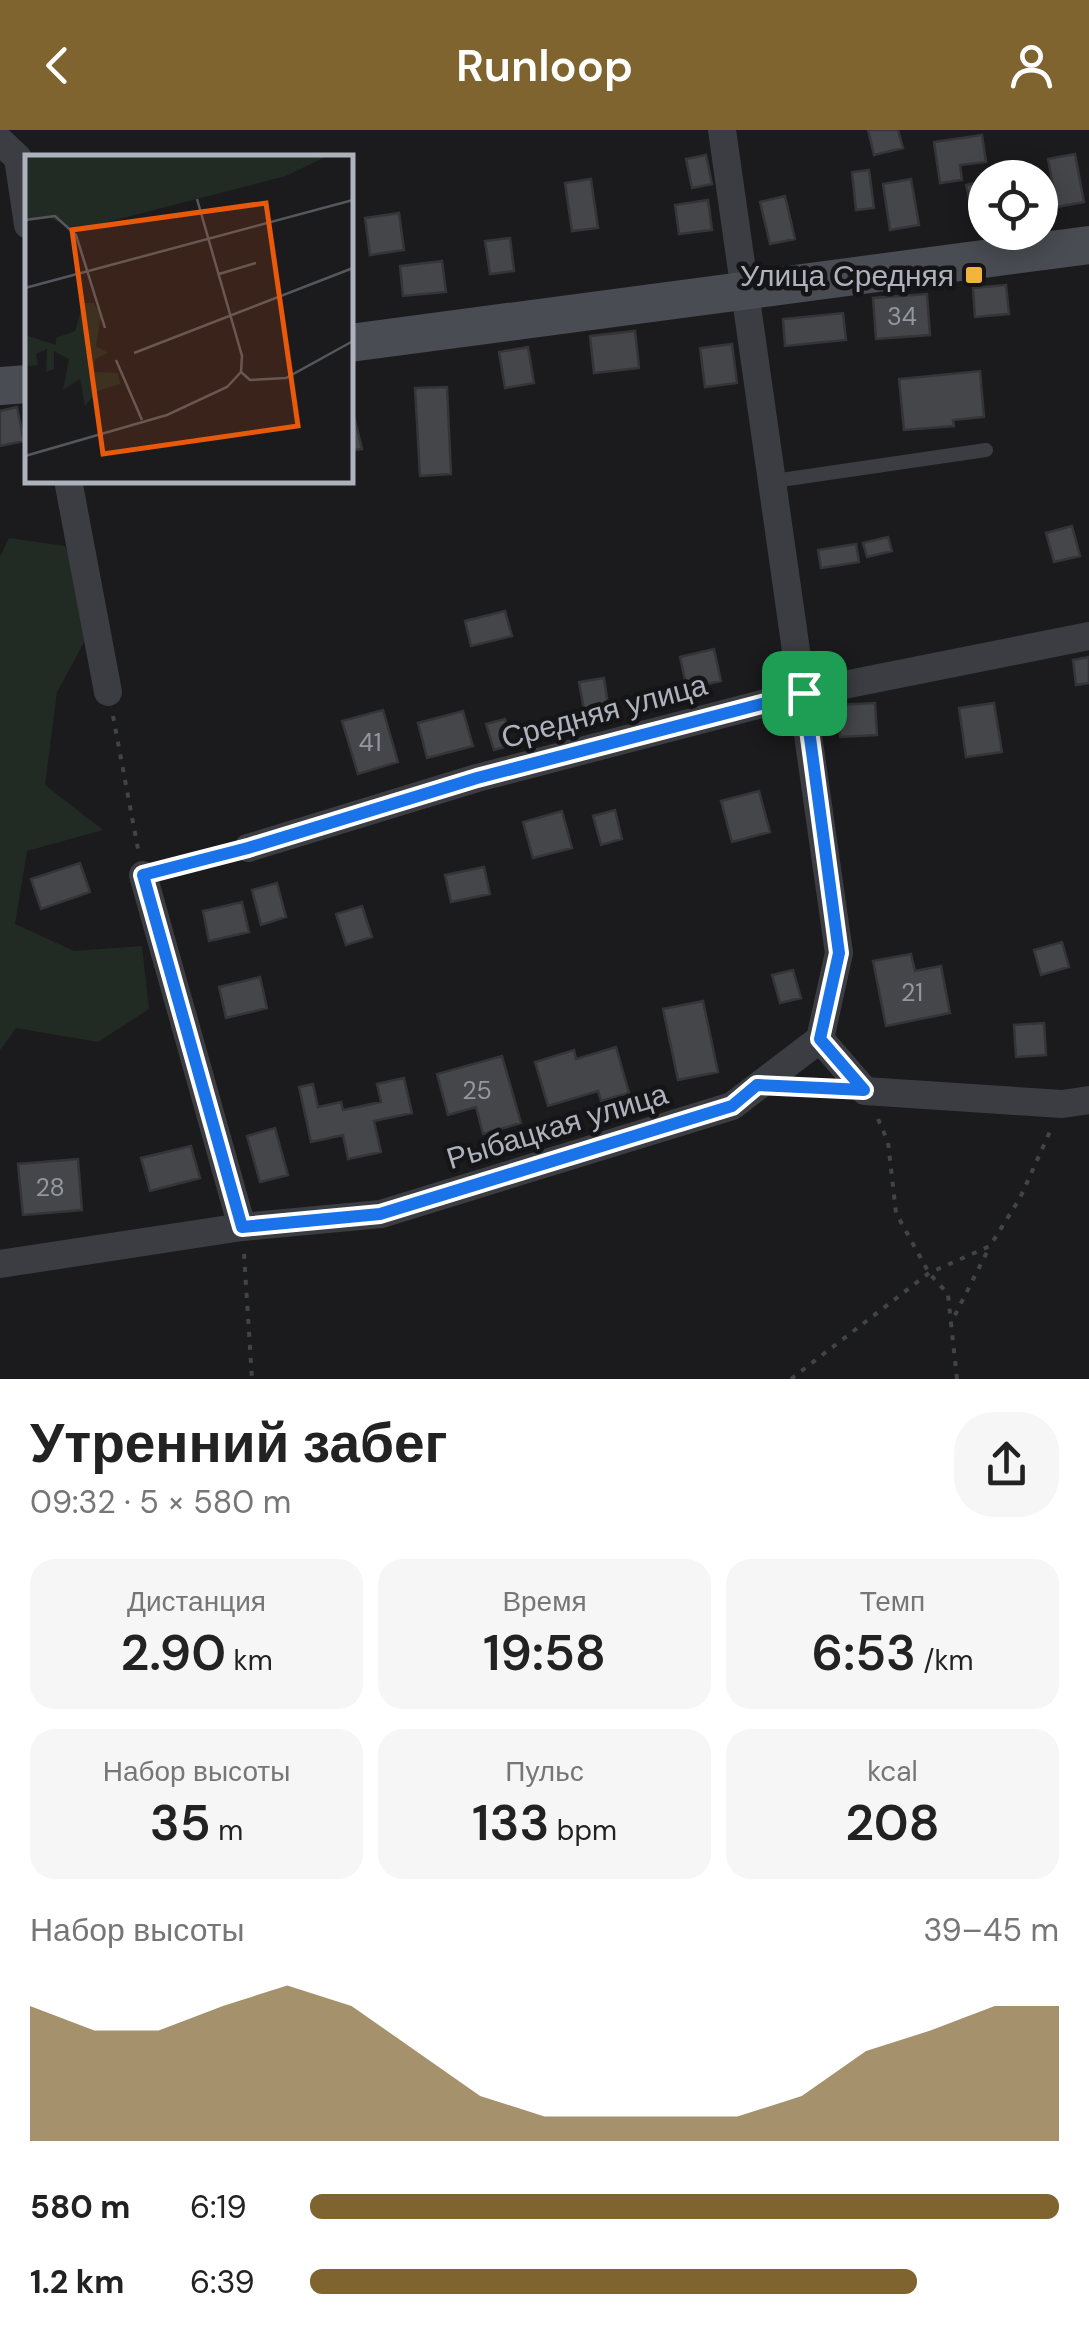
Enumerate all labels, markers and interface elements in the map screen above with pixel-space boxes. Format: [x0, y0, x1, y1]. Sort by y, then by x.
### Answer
text: Runloop [456, 36, 633, 95]
icon: back [30, 38, 85, 93]
icon: person [1004, 38, 1059, 93]
inset map [25, 155, 352, 482]
map controls [968, 160, 1058, 250]
button: locate [968, 160, 1058, 250]
place label: Улица Средняя [740, 256, 954, 295]
marker: Улица Средняя [963, 264, 985, 286]
house number: 34 [887, 300, 917, 333]
pin [762, 651, 847, 736]
street label: Средняя улица [497, 665, 711, 757]
icon: arrive [777, 666, 832, 721]
house number: 41 [359, 726, 381, 759]
house number: 21 [901, 976, 923, 1009]
street label: Рыбацкая улица [442, 1074, 673, 1178]
house number: 25 [462, 1074, 492, 1107]
house number: 28 [35, 1171, 65, 1204]
text: Утренний забег [30, 1407, 448, 1479]
button: share [954, 1412, 1059, 1517]
text: 09:32 · 5 × 580 m [30, 1481, 291, 1523]
text: Дистанция [127, 1583, 266, 1620]
text: Время [502, 1583, 587, 1620]
text: Темп [860, 1583, 925, 1620]
text: 2.90 [120, 1620, 226, 1686]
text: 19:58 [483, 1620, 606, 1686]
text: 6:53 [812, 1620, 916, 1686]
text: km [226, 1642, 273, 1679]
text: /km [916, 1642, 973, 1679]
text: Набор высоты [103, 1753, 290, 1790]
text: Пульс [505, 1753, 584, 1790]
text: kcal [867, 1753, 918, 1790]
text: 35 [150, 1790, 211, 1856]
text: 133 [472, 1790, 549, 1856]
text: 208 [845, 1790, 940, 1856]
text: m [211, 1812, 243, 1849]
text: bpm [549, 1812, 617, 1849]
text: Набор высоты [30, 1909, 244, 1951]
text: 39–45 m [924, 1909, 1059, 1951]
text: 580 m [30, 2186, 130, 2228]
text: 6:19 [190, 2186, 247, 2228]
text: 1.2 km [30, 2261, 124, 2303]
text: 6:39 [190, 2261, 255, 2303]

